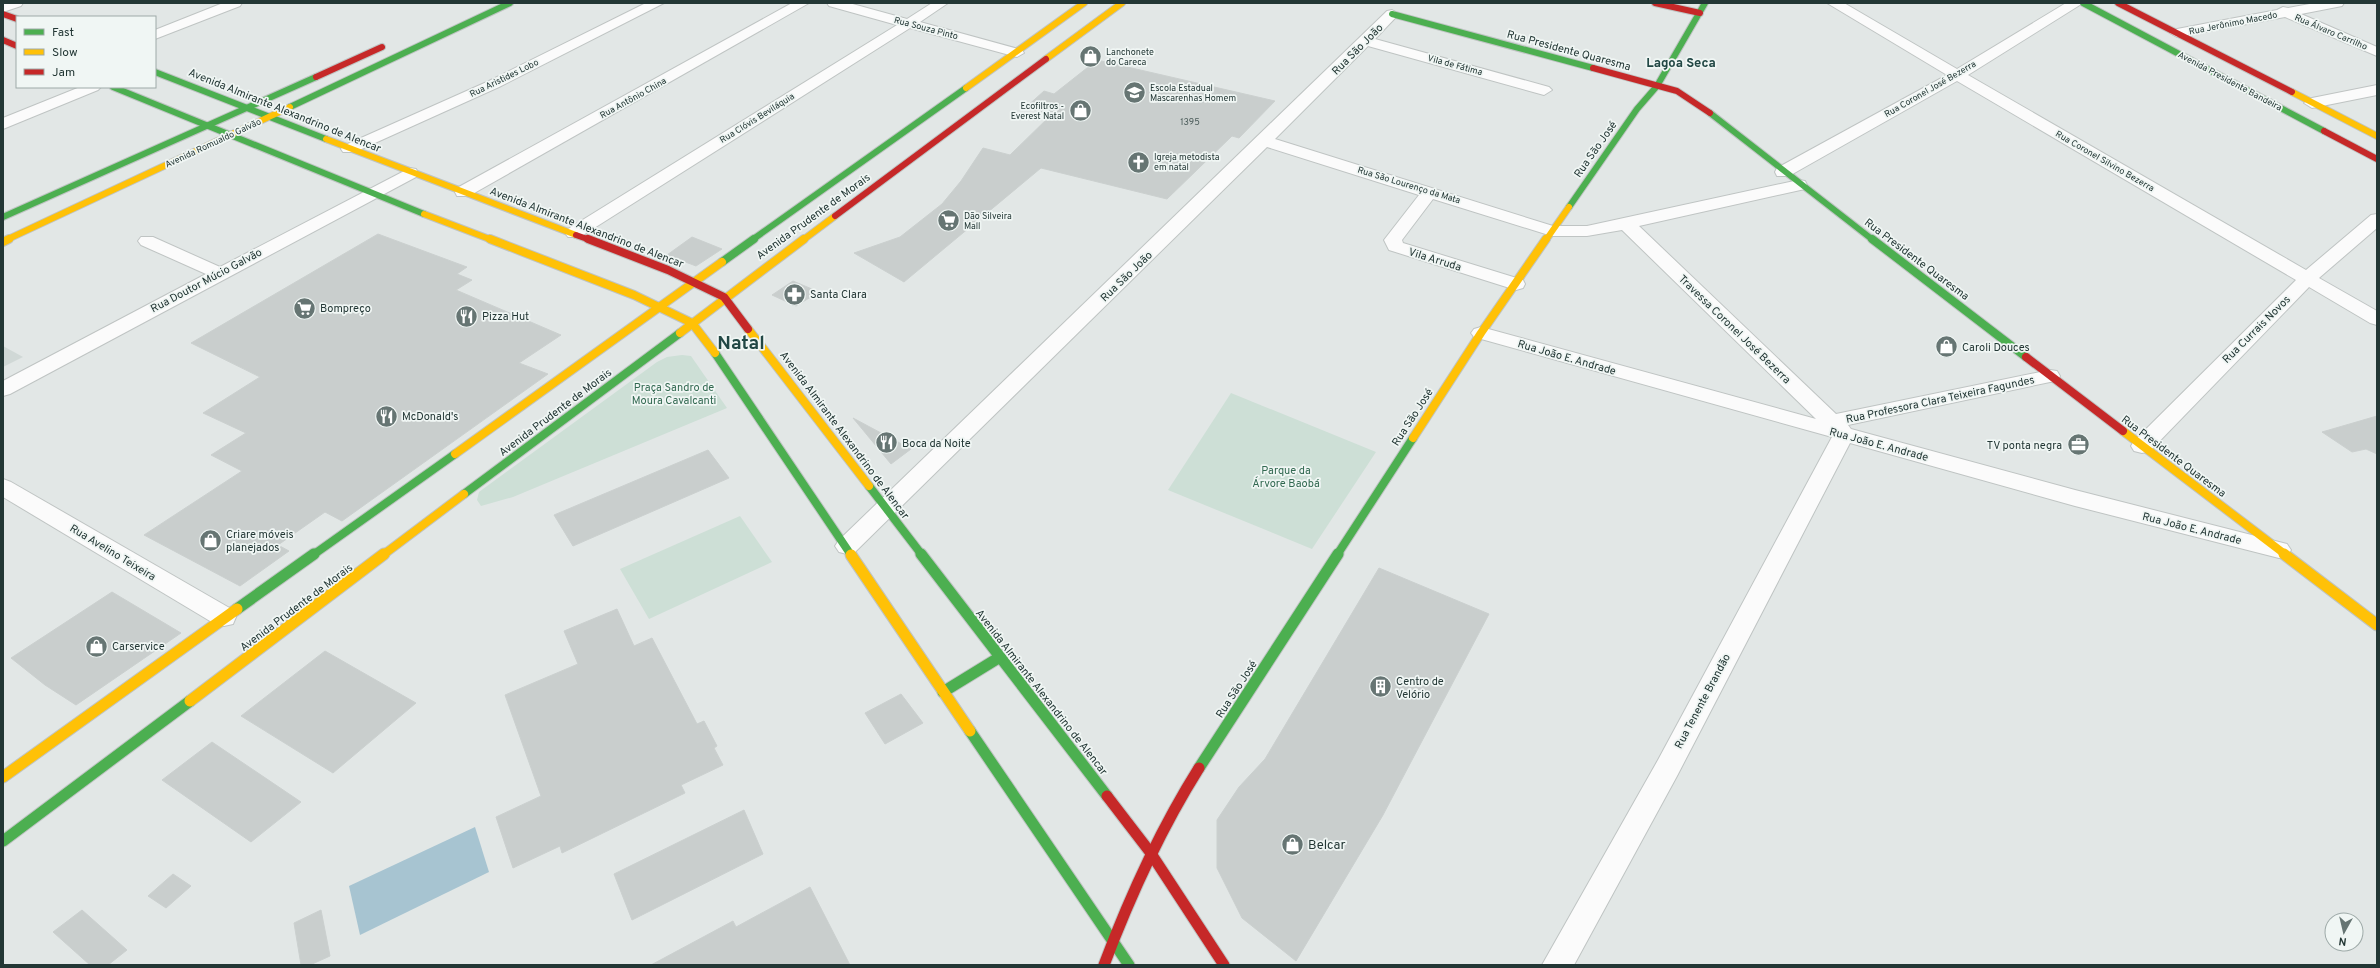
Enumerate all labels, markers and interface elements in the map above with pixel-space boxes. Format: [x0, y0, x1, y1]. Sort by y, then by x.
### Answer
street label: Rua Jerônimo Macedo [2188, 10, 2278, 37]
street label: Rua Álvaro Carrilho [2293, 11, 2369, 53]
street label: Rua Souza Pinto [893, 15, 959, 42]
legend [16, 16, 156, 88]
street label: Rua São João [1329, 21, 1386, 78]
text: Fast [52, 25, 74, 41]
street label: Rua Presidente Quaresma [1505, 28, 1632, 74]
shop icon: Lanchonete do Careca [1077, 44, 1103, 70]
text: Slow [52, 45, 78, 61]
place label: Lanchonete do Careca [1106, 47, 1154, 68]
street label: Avenida Presidente Bandeira [2176, 49, 2284, 114]
street label: Vila de Fátima [1426, 53, 1484, 78]
district label: Lagoa Seca [1646, 56, 1716, 72]
street label: Rua Aristides Lobo [468, 57, 541, 100]
street label: Rua Coronel José Bezerra [1882, 59, 1978, 120]
text: Jam [52, 65, 75, 81]
street label: Avenida Almirante Alexandrino de Alencar [186, 66, 384, 156]
street label: Rua Antônio China [598, 75, 669, 121]
school or university icon: Escola Estadual Mascarenhas Homem [1122, 80, 1148, 106]
place label: Escola Estadual Mascarenhas Homem [1150, 83, 1236, 104]
street label: Rua Clóvis Beviláquia [718, 91, 797, 146]
shop icon: Ecofiltros - Everest Natal [1067, 98, 1093, 124]
place label: Ecofiltros - Everest Natal [1011, 101, 1064, 122]
street label: Avenida Romualdo Galvão [163, 116, 263, 171]
house number: 1395 [1180, 117, 1200, 128]
street label: Rua São José [1571, 119, 1620, 181]
street label: Rua Coronel Silvino Bezerra [2053, 129, 2156, 194]
church icon: Igreja metodista em natal [1126, 149, 1152, 175]
place label: Igreja metodista em natal [1154, 152, 1220, 173]
street label: Rua São Lourenço da Mata [1356, 165, 1462, 206]
street label: Avenida Prudente de Morais [754, 171, 873, 263]
street label: Avenida Almirante Alexandrino de Alencar [488, 184, 686, 272]
supermarket icon: Dão Silveira Mall [936, 208, 962, 234]
place label: Dão Silveira Mall [964, 211, 1012, 232]
street label: Rua Presidente Quaresma [1861, 216, 1972, 304]
street label: Vila Arruda [1406, 245, 1463, 275]
street label: Rua Doutor Múcio Galvão [148, 246, 265, 316]
street label: Rua São João [1098, 248, 1156, 305]
street label: Travessa Coronel José Bezerra [1675, 272, 1793, 387]
pharmacy icon: Santa Clara [782, 281, 808, 307]
place label: Santa Clara [810, 288, 867, 302]
street label: Rua Currais Novos [2220, 293, 2294, 367]
supermarket icon: Bompreço [292, 295, 318, 321]
place label: Bompreço [320, 302, 371, 316]
restaurant icon: Pizza Hut [454, 303, 480, 329]
place label: Pizza Hut [482, 310, 529, 324]
district label: Natal [717, 332, 765, 356]
shop icon: Caroli Douces [1934, 334, 1960, 360]
street label: Rua João E. Andrade [1516, 337, 1618, 379]
place label: Caroli Douces [1962, 341, 2030, 355]
street label: Avenida Almirante Alexandrino de Alencar [776, 349, 912, 523]
street label: Avenida Prudente de Morais [496, 366, 615, 460]
street label: Rua Professora Clara Teixeira Fagundes [1845, 373, 2036, 427]
park label: Praça Sandro de Moura Cavalcanti [632, 381, 716, 408]
street label: Rua São José [1389, 386, 1437, 449]
restaurant icon: McDonald's [373, 403, 399, 429]
place label: McDonald's [402, 410, 458, 424]
street label: Rua Presidente Quaresma [2118, 413, 2229, 501]
street label: Rua João E. Andrade [1828, 425, 1930, 465]
restaurant icon: Boca da Noite [873, 430, 899, 456]
office icon: TV ponta negra [2065, 432, 2091, 458]
place label: Boca da Noite [902, 437, 971, 451]
place label: TV ponta negra [1987, 439, 2062, 453]
park label: Parque da Árvore Baobá [1252, 464, 1320, 491]
street label: Rua João E. Andrade [2141, 510, 2243, 548]
street label: Rua Avelino Teixeira [67, 522, 158, 584]
shop icon: Criare móveis planejados [198, 527, 224, 553]
place label: Criare móveis planejados [226, 528, 294, 555]
street label: Avenida Prudente de Morais [237, 561, 356, 655]
street label: Avenida Almirante Alexandrino de Alencar [972, 607, 1111, 779]
shop icon: Carservice [83, 633, 109, 659]
place label: Carservice [112, 640, 165, 654]
street label: Rua Tenente Brandão [1672, 652, 1734, 751]
street label: Rua São José [1213, 658, 1261, 721]
building icon: Centro de Velório [1367, 674, 1393, 700]
place label: Centro de Velório [1396, 675, 1444, 702]
shop icon: Belcar [1279, 831, 1305, 857]
place label: Belcar [1308, 838, 1345, 854]
north arrow [2324, 912, 2364, 952]
text: N [2338, 933, 2348, 948]

